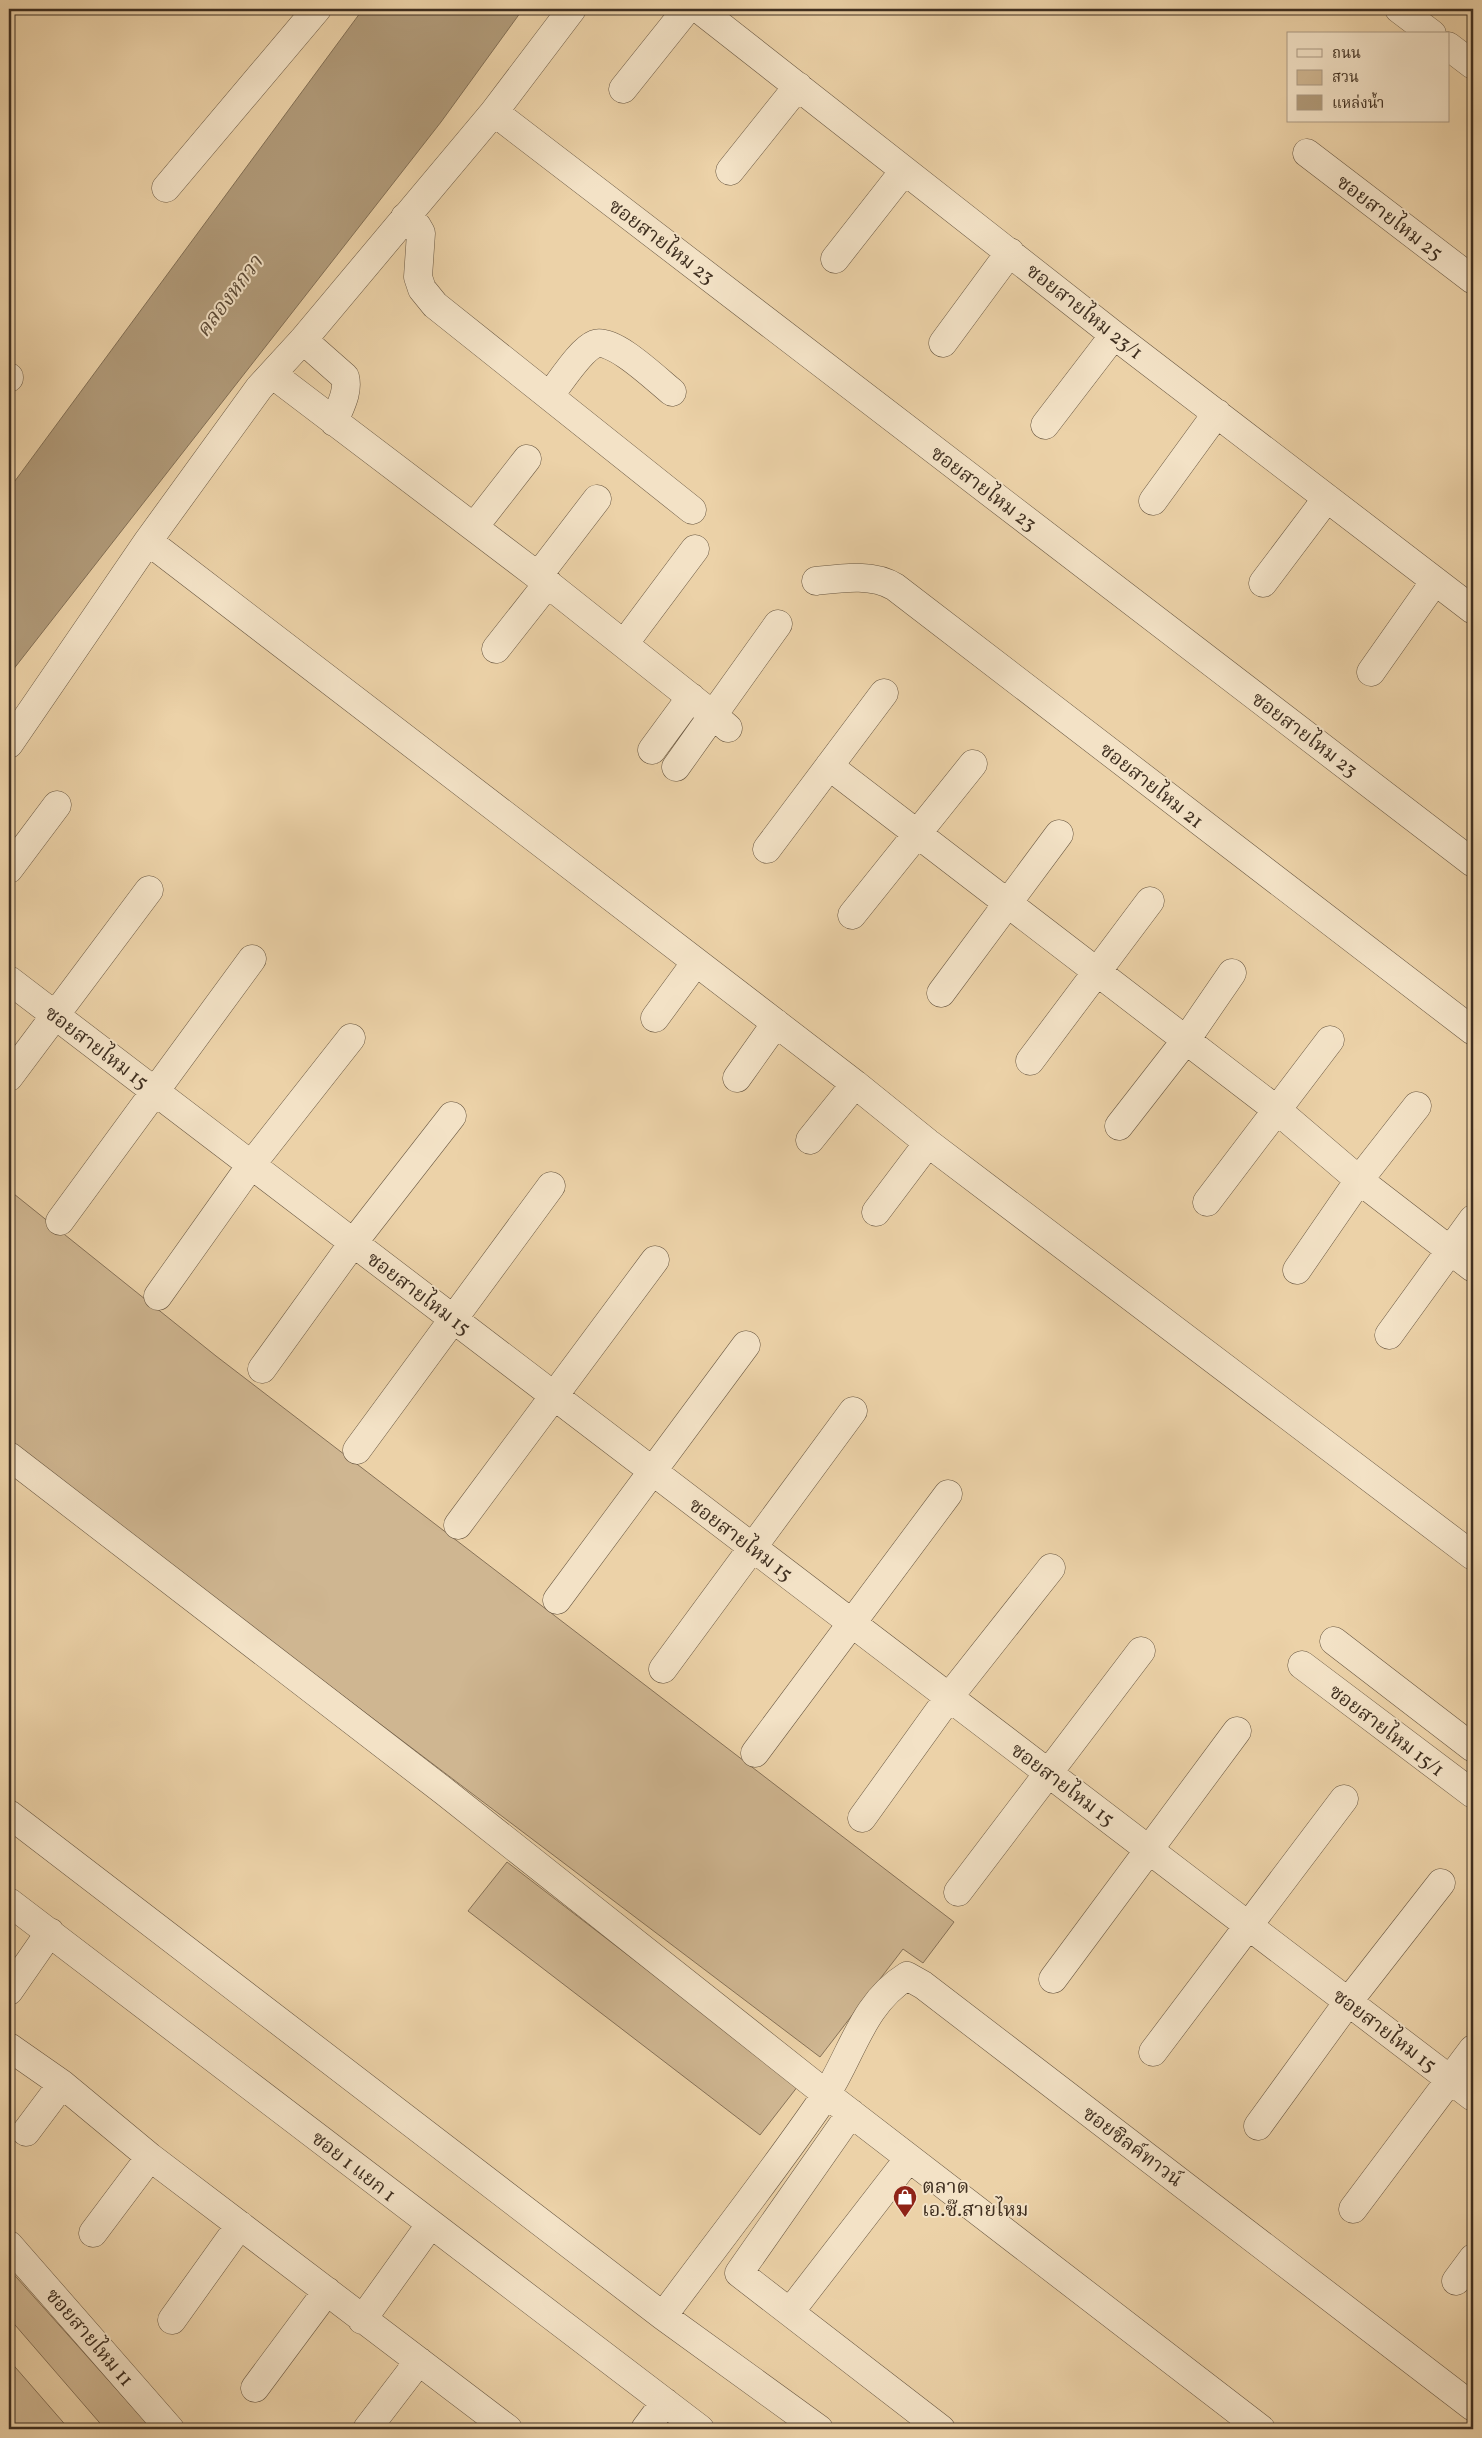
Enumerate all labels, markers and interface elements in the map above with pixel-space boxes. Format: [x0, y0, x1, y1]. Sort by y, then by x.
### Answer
legend [1287, 32, 1450, 122]
text: ถนน [1332, 44, 1361, 65]
text: สวน [1332, 68, 1359, 89]
text: แหล่งน้ำ [1332, 92, 1384, 115]
street label: ซอยสายไหม 25 [1330, 169, 1448, 268]
street label: ซอยสายไหม 23 [602, 193, 720, 292]
water label: คลองหกวา [190, 249, 271, 344]
street label: ซอยสายไหม 23/1 [1020, 257, 1149, 367]
street label: ซอยสายไหม 23 [924, 440, 1042, 539]
street label: ซอยสายไหม 23 [1245, 686, 1363, 785]
street label: ซอยสายไหม 21 [1093, 736, 1209, 836]
street label: ซอยสายไหม 15 [38, 999, 154, 1097]
street label: ซอยสายไหม 15 [360, 1245, 476, 1343]
street label: ซอยสายไหม 15 [682, 1491, 798, 1589]
street label: ซอยสายไหม 15/1 [1322, 1678, 1450, 1784]
street label: ซอยสายไหม 15 [1004, 1736, 1120, 1834]
street label: ซอยสายไหม 15 [1326, 1982, 1442, 2080]
street label: ซอยซิลค์ทาวน์ [1076, 2101, 1188, 2195]
street label: ซอย 1 แยก 1 [305, 2126, 401, 2210]
place label: ตลาด เอ.ซ๊.สายไหม [922, 2174, 1029, 2225]
shop icon: ตลาด เอ.ซ๊.สายไหม [892, 2184, 918, 2218]
street label: ซอยสายไหม 11 [38, 2283, 140, 2393]

